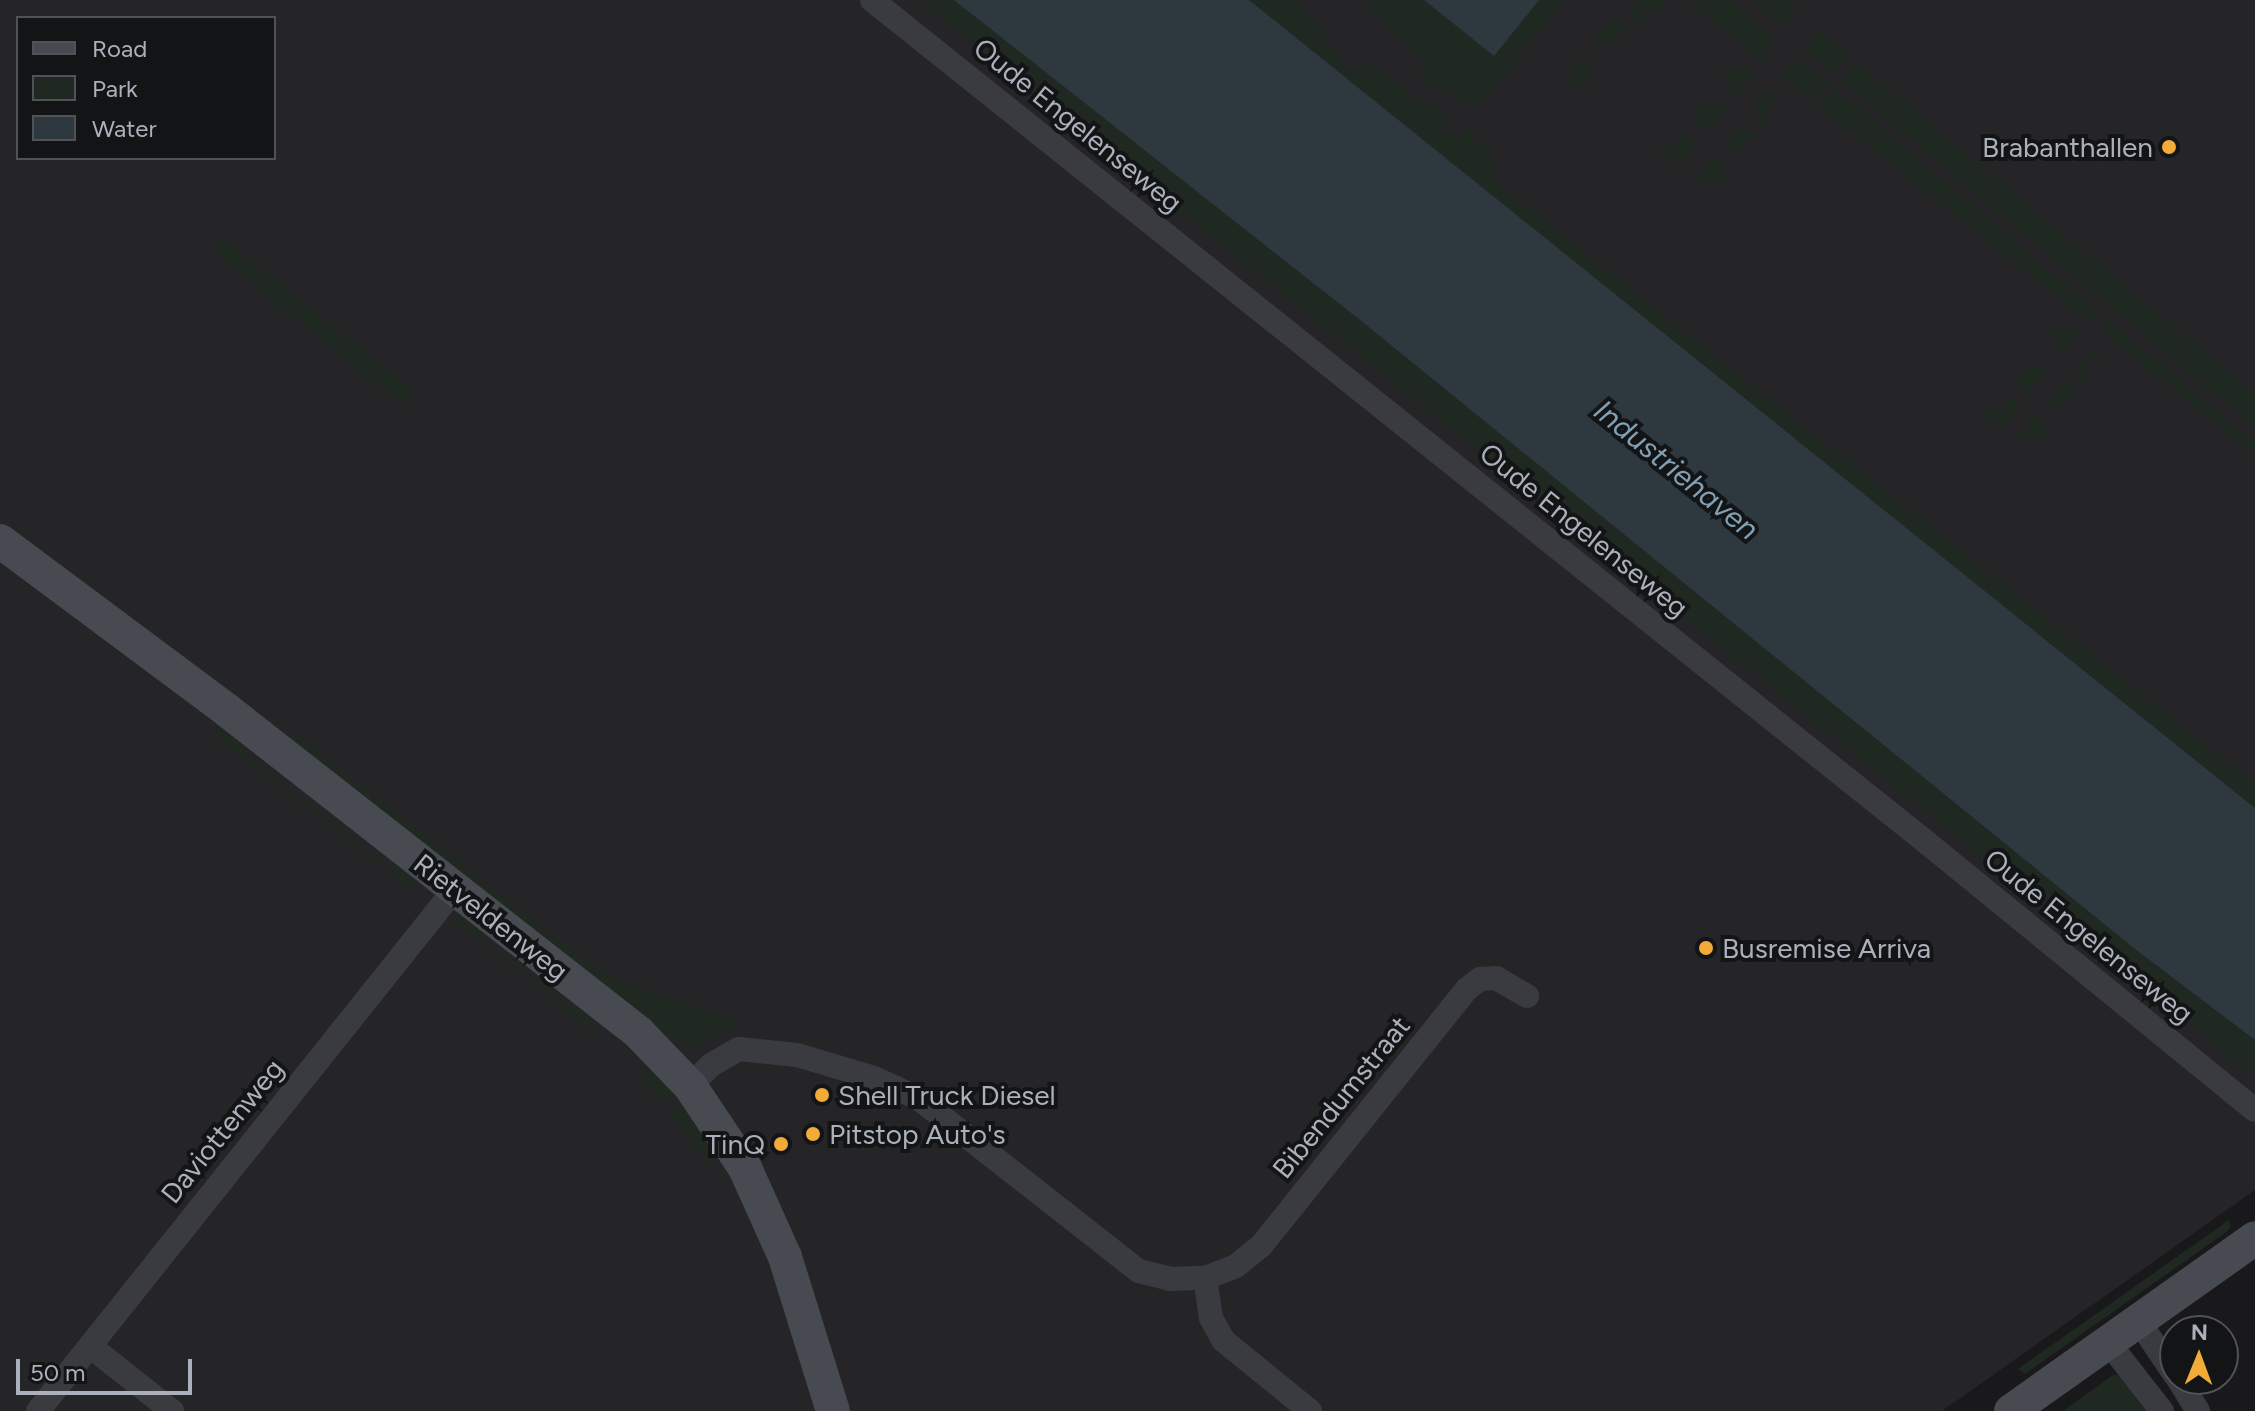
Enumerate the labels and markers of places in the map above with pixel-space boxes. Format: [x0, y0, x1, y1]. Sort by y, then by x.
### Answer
place label: Brabanthallen [1982, 130, 2153, 164]
marker: Brabanthallen [2160, 138, 2178, 156]
place label: Busremise Arriva [1722, 931, 1931, 965]
marker: Busremise Arriva [1697, 939, 1715, 957]
place label: Shell Truck Diesel [838, 1078, 1056, 1112]
marker: Shell Truck Diesel [813, 1086, 831, 1104]
place label: Pitstop Auto's [829, 1117, 1006, 1151]
marker: Pitstop Auto's [804, 1125, 822, 1143]
place label: TinQ [706, 1127, 765, 1161]
marker: TinQ [772, 1135, 790, 1153]

